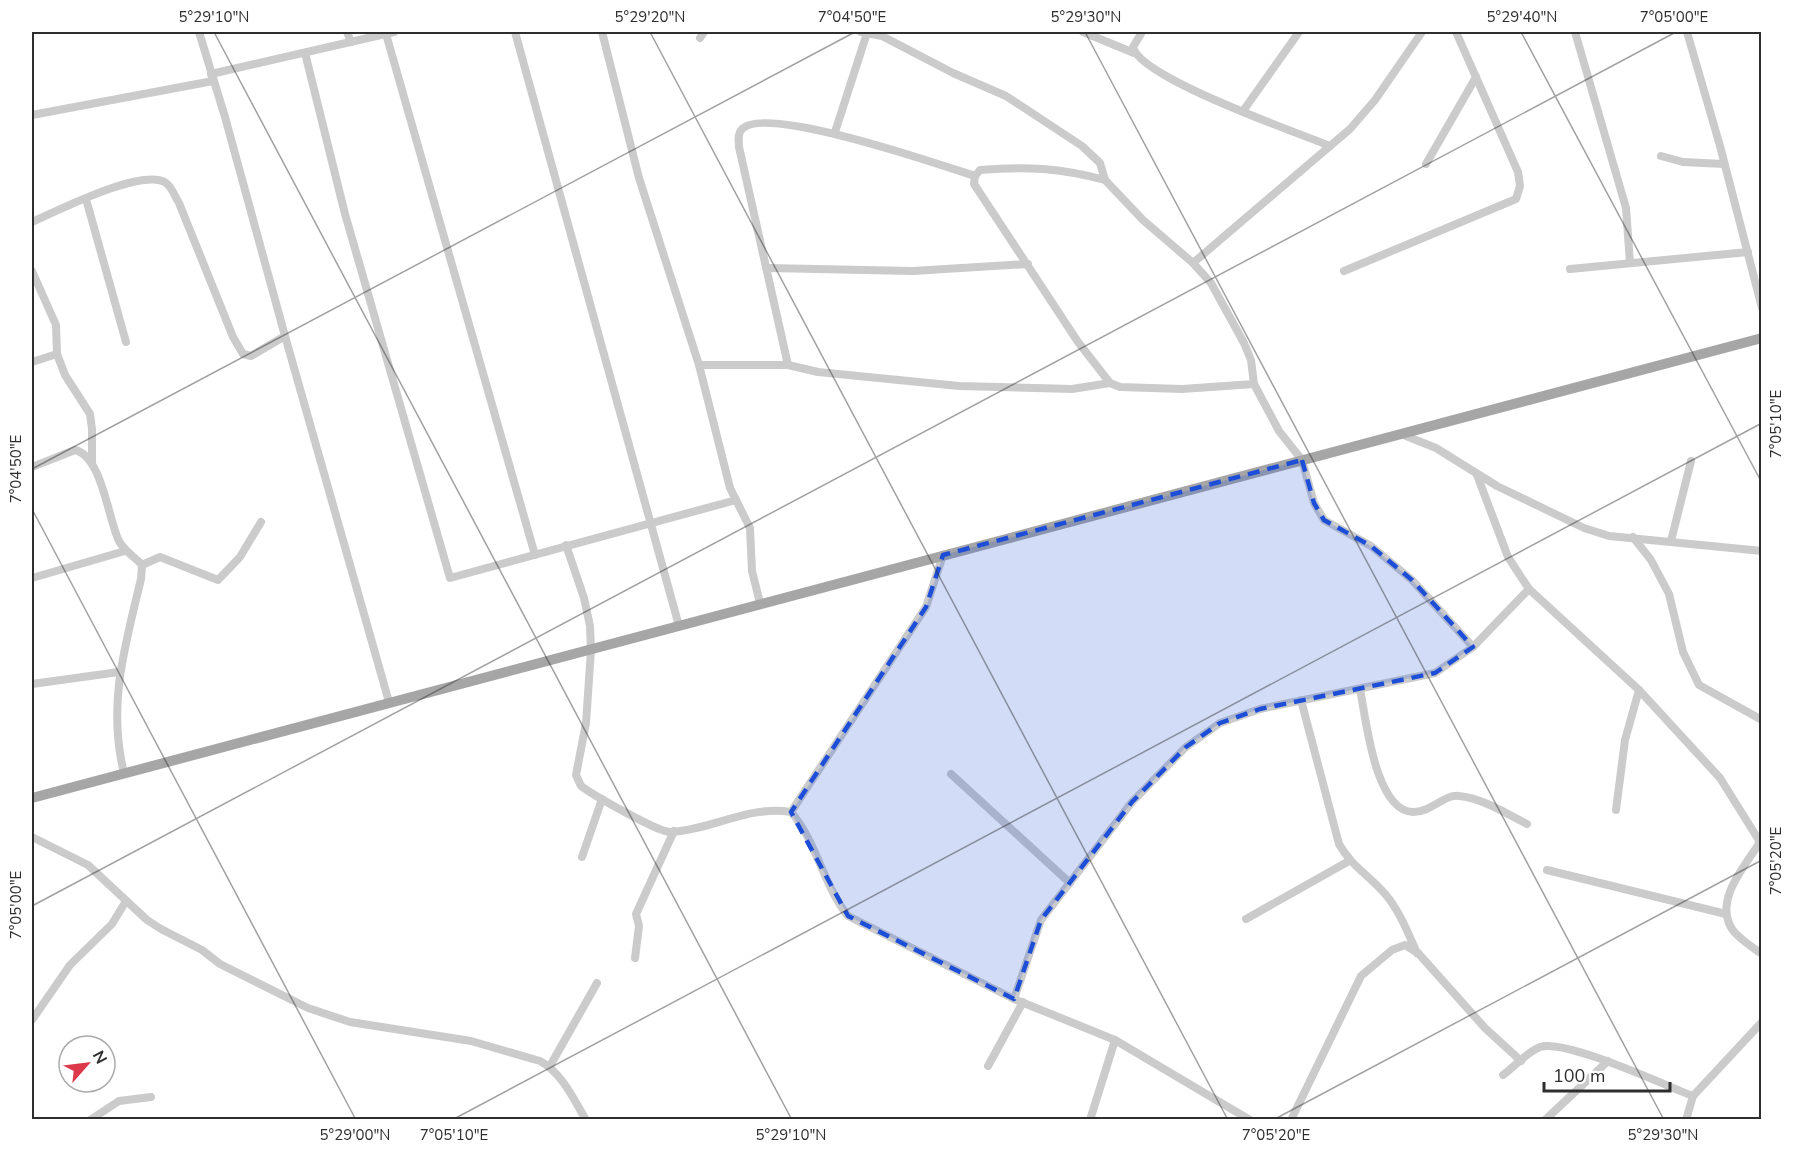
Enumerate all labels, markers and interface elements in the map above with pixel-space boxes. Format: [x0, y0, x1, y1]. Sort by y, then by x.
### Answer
text: 5°29'10"N [179, 7, 249, 27]
text: 5°29'20"N [615, 7, 685, 27]
text: 7°04'50"E [818, 7, 886, 27]
text: 5°29'30"N [1051, 7, 1121, 27]
text: 5°29'40"N [1487, 7, 1557, 27]
text: 7°05'00"E [1640, 7, 1708, 27]
text: 7°05'10"E [1766, 390, 1786, 458]
text: 7°04'50"E [6, 435, 26, 503]
text: 7°05'20"E [1766, 827, 1786, 895]
text: 7°05'00"E [6, 871, 26, 939]
north arrow [57, 1034, 117, 1094]
text: N [87, 1047, 112, 1068]
scale bar [1544, 1055, 1670, 1093]
text: 100 m [1553, 1064, 1605, 1088]
text: 5°29'00"N [320, 1125, 390, 1145]
text: 7°05'10"E [420, 1125, 488, 1145]
text: 5°29'10"N [756, 1125, 826, 1145]
text: 7°05'20"E [1242, 1125, 1310, 1145]
text: 5°29'30"N [1628, 1125, 1698, 1145]

